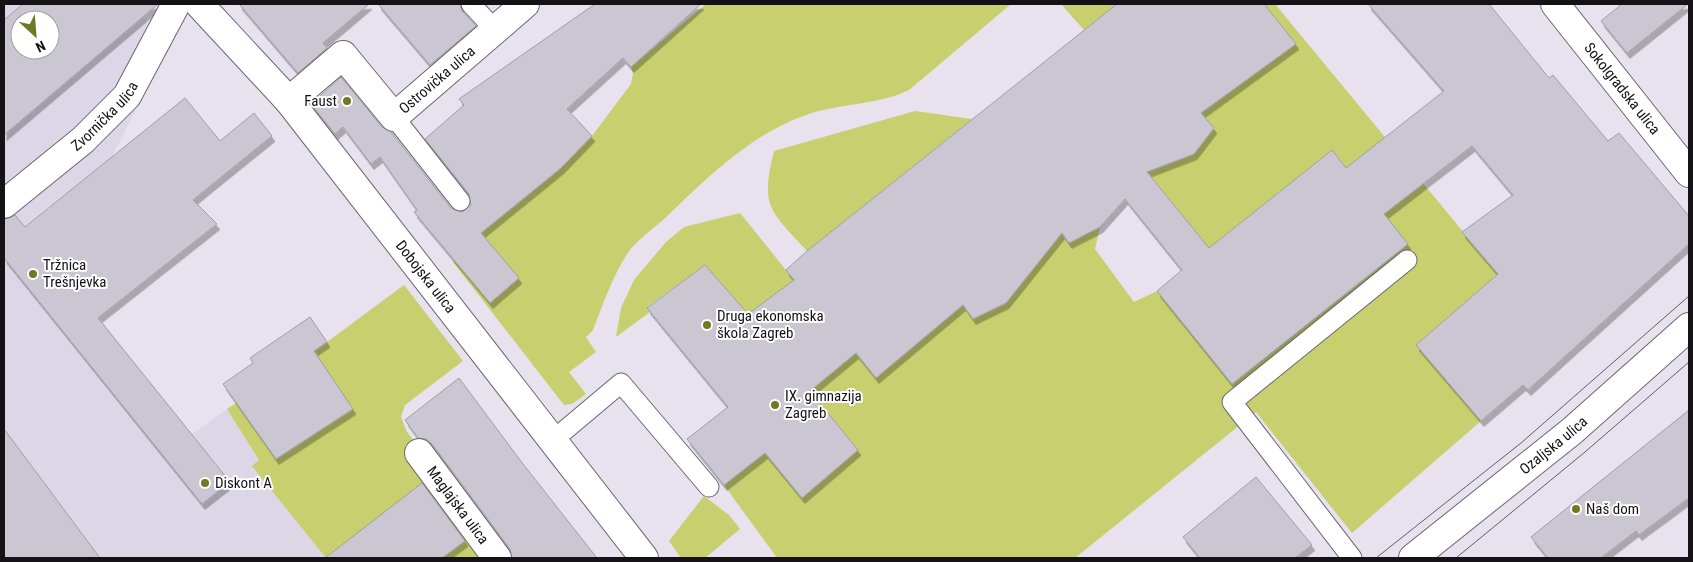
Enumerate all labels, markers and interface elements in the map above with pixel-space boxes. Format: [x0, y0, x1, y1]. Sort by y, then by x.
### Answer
north arrow [10, 10, 60, 60]
text: N [33, 38, 48, 56]
street label: Sokolgradska ulica [1580, 39, 1664, 138]
street label: Ostrovička ulica [395, 42, 479, 118]
street label: Zvornička ulica [68, 79, 142, 155]
place label: Faust [304, 92, 337, 110]
marker: Faust [341, 95, 353, 107]
street label: Dobojska ulica [392, 237, 459, 317]
place label: Tržnica Trešnjevka [43, 256, 107, 291]
marker: Tržnica Trešnjevka [27, 268, 39, 280]
place label: Druga ekonomska škola Zagreb [717, 307, 824, 342]
marker: Druga ekonomska škola Zagreb [701, 319, 713, 331]
place label: IX. gimnazija Zagreb [785, 387, 862, 422]
marker: IX. gimnazija Zagreb [769, 399, 781, 411]
street label: Ozaljska ulica [1516, 413, 1591, 478]
street label: Maglajska ulica [423, 463, 493, 548]
place label: Diskont A [215, 474, 272, 492]
marker: Diskont A [199, 477, 211, 489]
place label: Naš dom [1586, 500, 1639, 518]
marker: Naš dom [1570, 503, 1582, 515]

